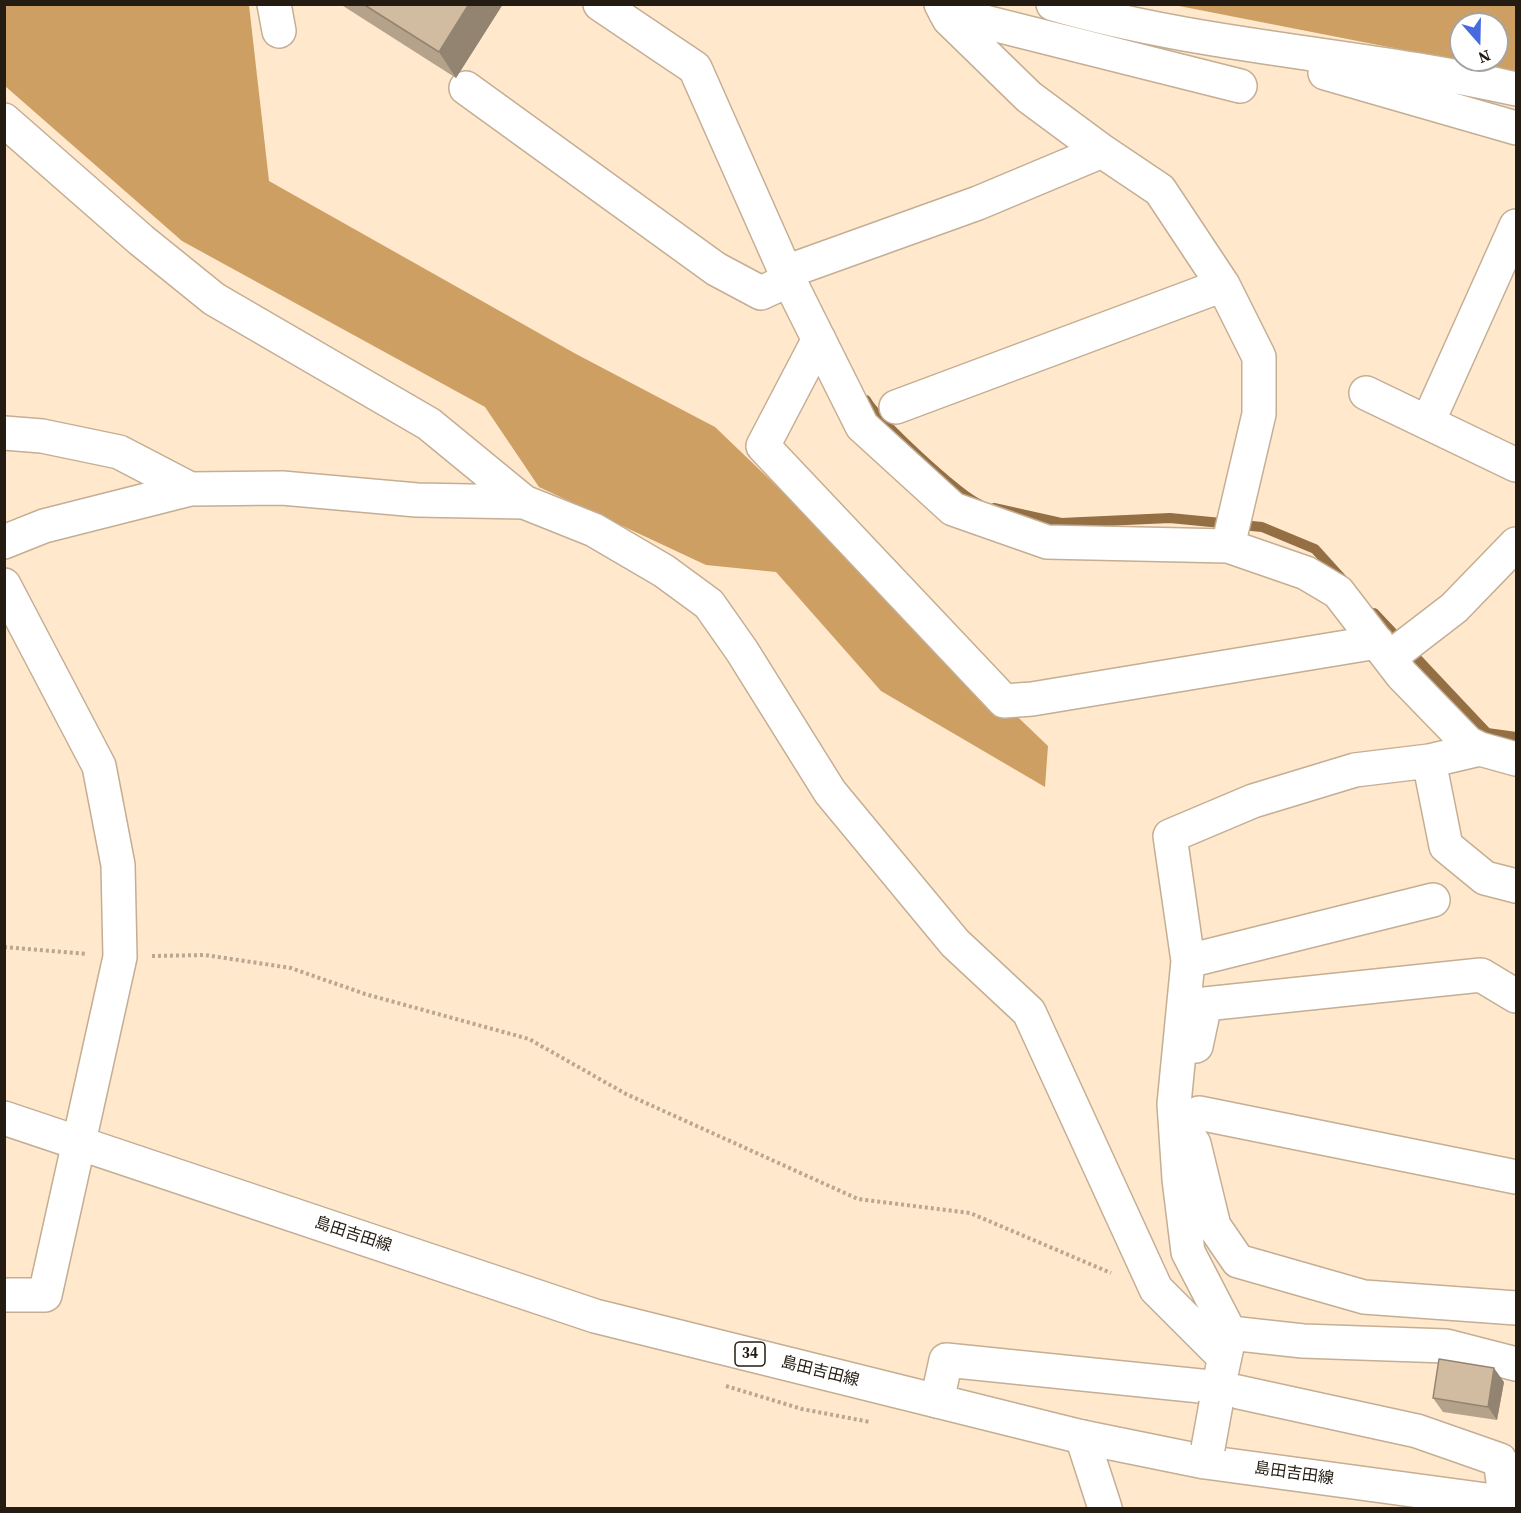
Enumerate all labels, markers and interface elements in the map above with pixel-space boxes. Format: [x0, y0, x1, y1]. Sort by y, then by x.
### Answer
north arrow [1449, 12, 1509, 72]
text: N [1475, 45, 1494, 69]
street label: 島田吉田線 [312, 1214, 394, 1256]
road number: 34 [735, 1342, 765, 1366]
street label: 島田吉田線 [779, 1353, 861, 1391]
street label: 島田吉田線 [1253, 1459, 1335, 1489]

